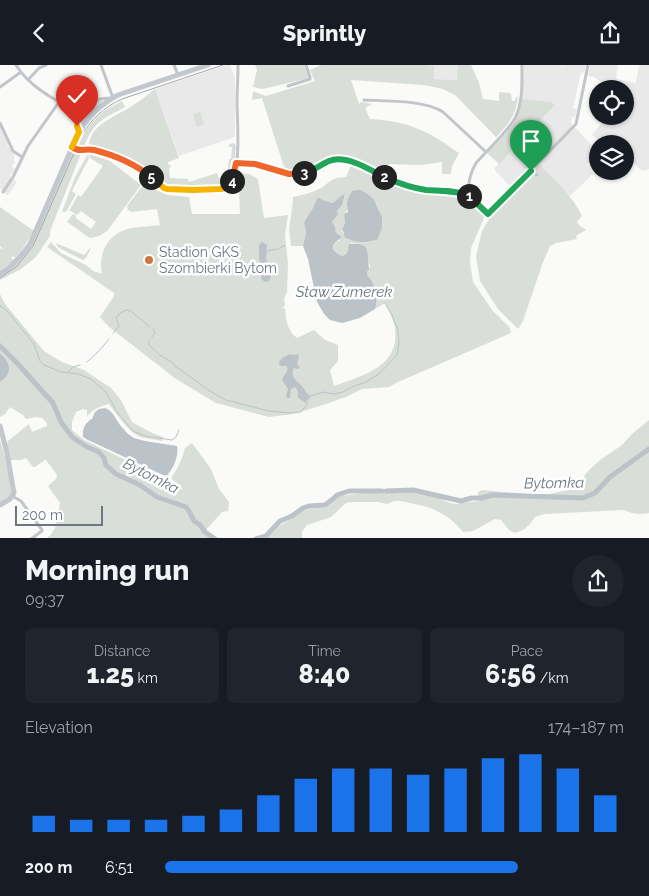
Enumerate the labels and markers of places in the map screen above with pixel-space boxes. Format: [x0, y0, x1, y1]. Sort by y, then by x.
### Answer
pin [56, 75, 98, 126]
pin [510, 120, 552, 171]
pin: 3 [292, 161, 316, 185]
pin: 5 [138, 165, 164, 189]
pin: 2 [372, 165, 396, 189]
pin: 4 [220, 169, 244, 193]
pin: 1 [456, 183, 482, 209]
place label: Stadion GKS Szombierki Bytom [159, 244, 277, 276]
marker: Stadion GKS Szombierki Bytom [143, 254, 155, 266]

